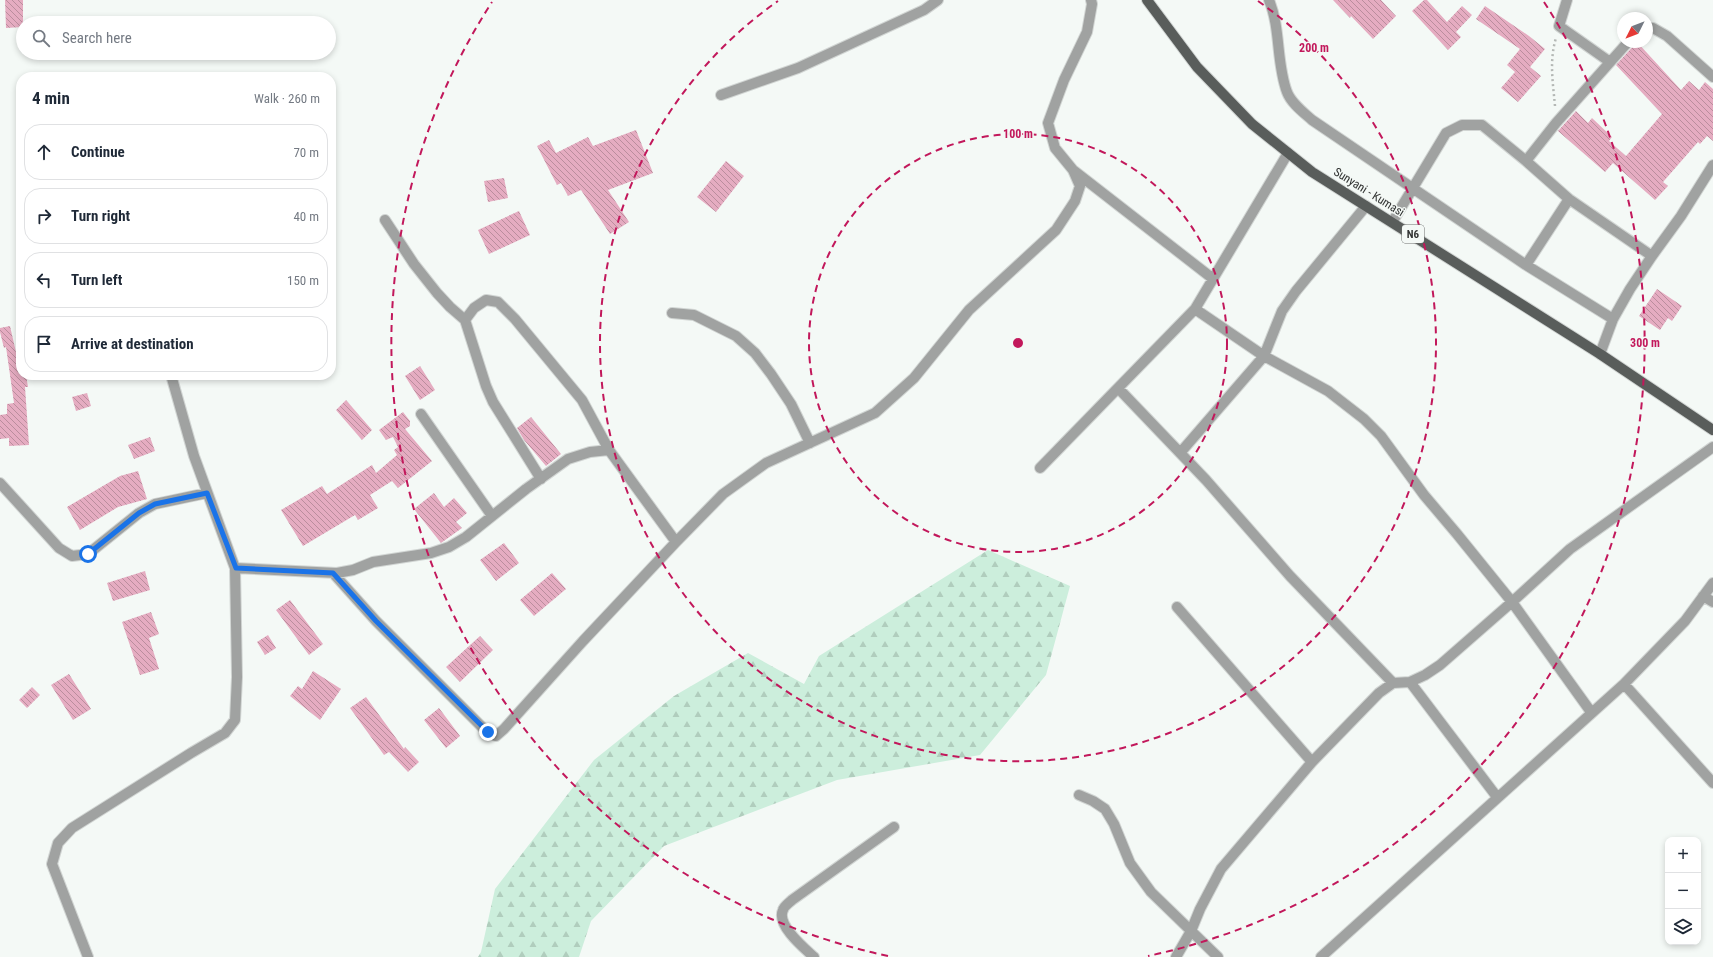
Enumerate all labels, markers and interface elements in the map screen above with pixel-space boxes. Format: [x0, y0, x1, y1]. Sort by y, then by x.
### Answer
north arrow [1617, 12, 1653, 48]
search box [16, 16, 336, 60]
icon: search [30, 27, 52, 49]
text: Search here [62, 29, 132, 47]
text: 200 m [1299, 41, 1329, 55]
text: 4 min [32, 88, 70, 108]
text: Walk · 260 m [254, 91, 320, 106]
text: 100 m [1003, 127, 1033, 141]
icon: ahead [33, 141, 55, 163]
text: Continue [71, 143, 125, 161]
text: 70 m [293, 145, 319, 160]
street label: Sunyani - Kumasi [1331, 165, 1407, 219]
icon: right [33, 205, 55, 227]
text: Turn right [71, 207, 130, 225]
text: 40 m [293, 209, 319, 224]
road number: N6 [1402, 225, 1424, 243]
icon: left [33, 269, 55, 291]
text: Turn left [71, 271, 122, 289]
text: 150 m [287, 273, 319, 288]
icon: arrive [33, 333, 55, 355]
text: Arrive at destination [71, 335, 194, 353]
centre of rings [1011, 336, 1025, 350]
text: 300 m [1630, 336, 1660, 350]
route start [79, 545, 97, 563]
route end [479, 723, 497, 741]
map controls [1665, 837, 1701, 945]
button: + [1665, 837, 1701, 873]
button: − [1665, 873, 1701, 909]
button: layers [1665, 909, 1701, 945]

